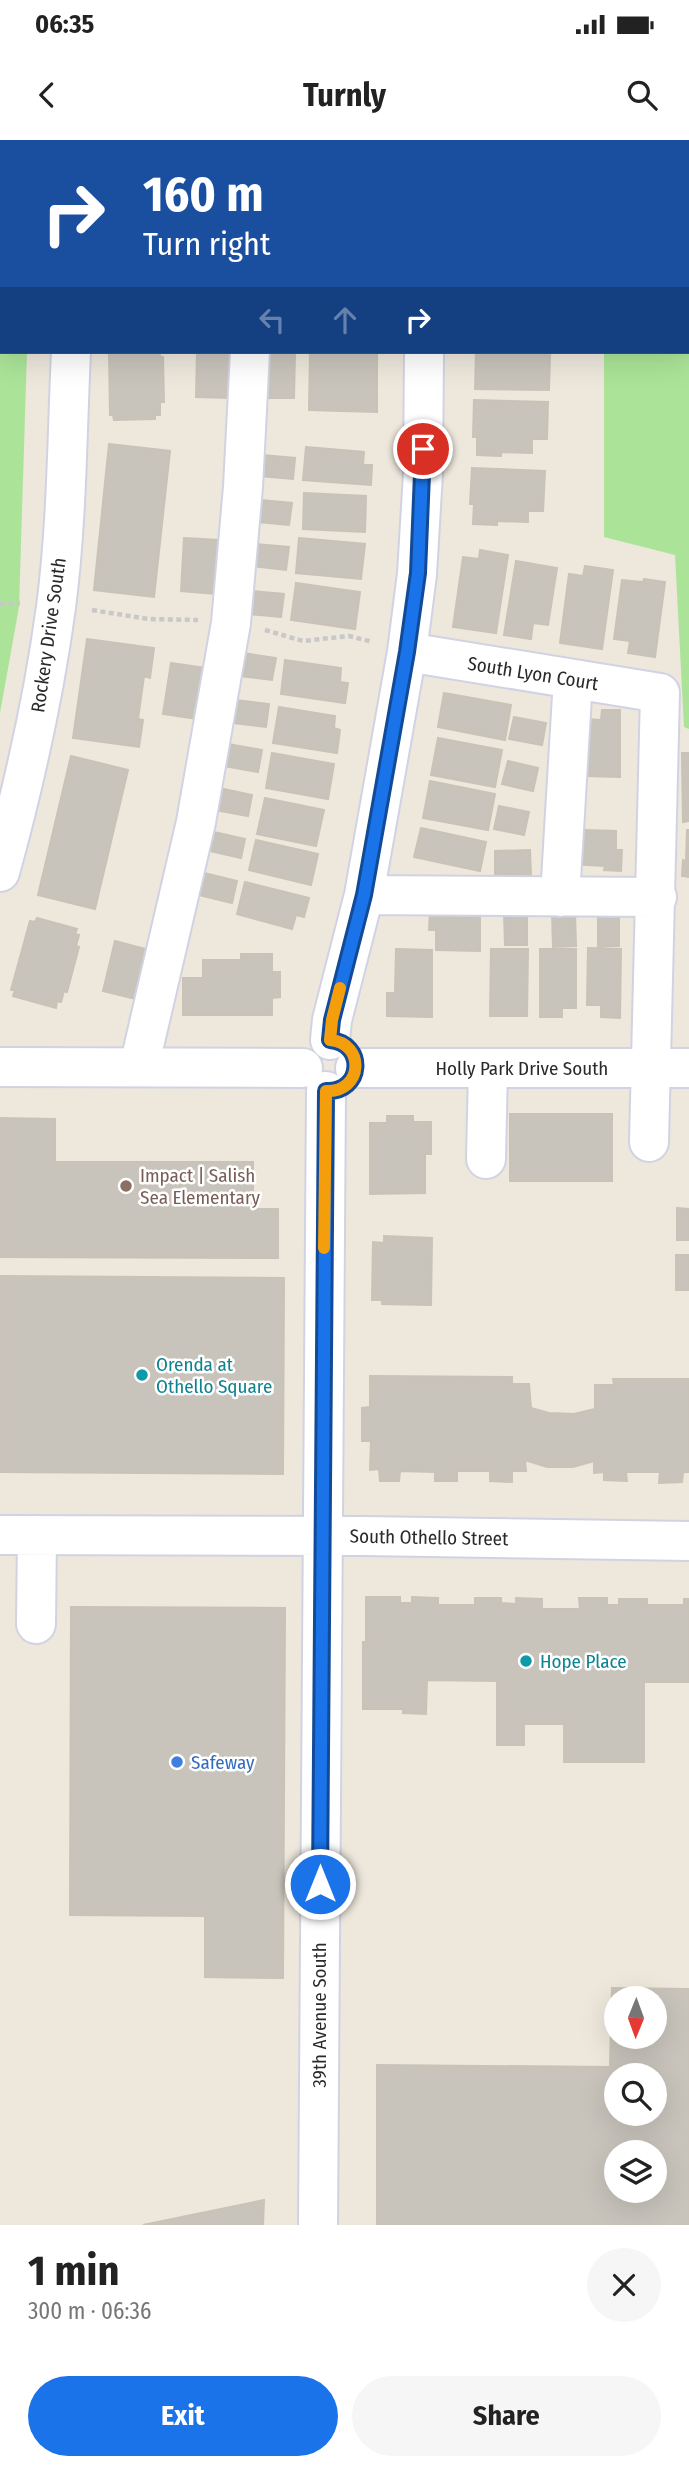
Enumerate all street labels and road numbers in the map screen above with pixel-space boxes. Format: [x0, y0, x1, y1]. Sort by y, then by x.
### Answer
street label: Rockery Drive South [26, 556, 71, 714]
street label: South Lyon Court [466, 652, 601, 695]
street label: Holly Park Drive South [436, 1057, 608, 1080]
street label: South Othello Street [349, 1525, 509, 1550]
street label: 39th Avenue South [308, 1942, 331, 2088]

